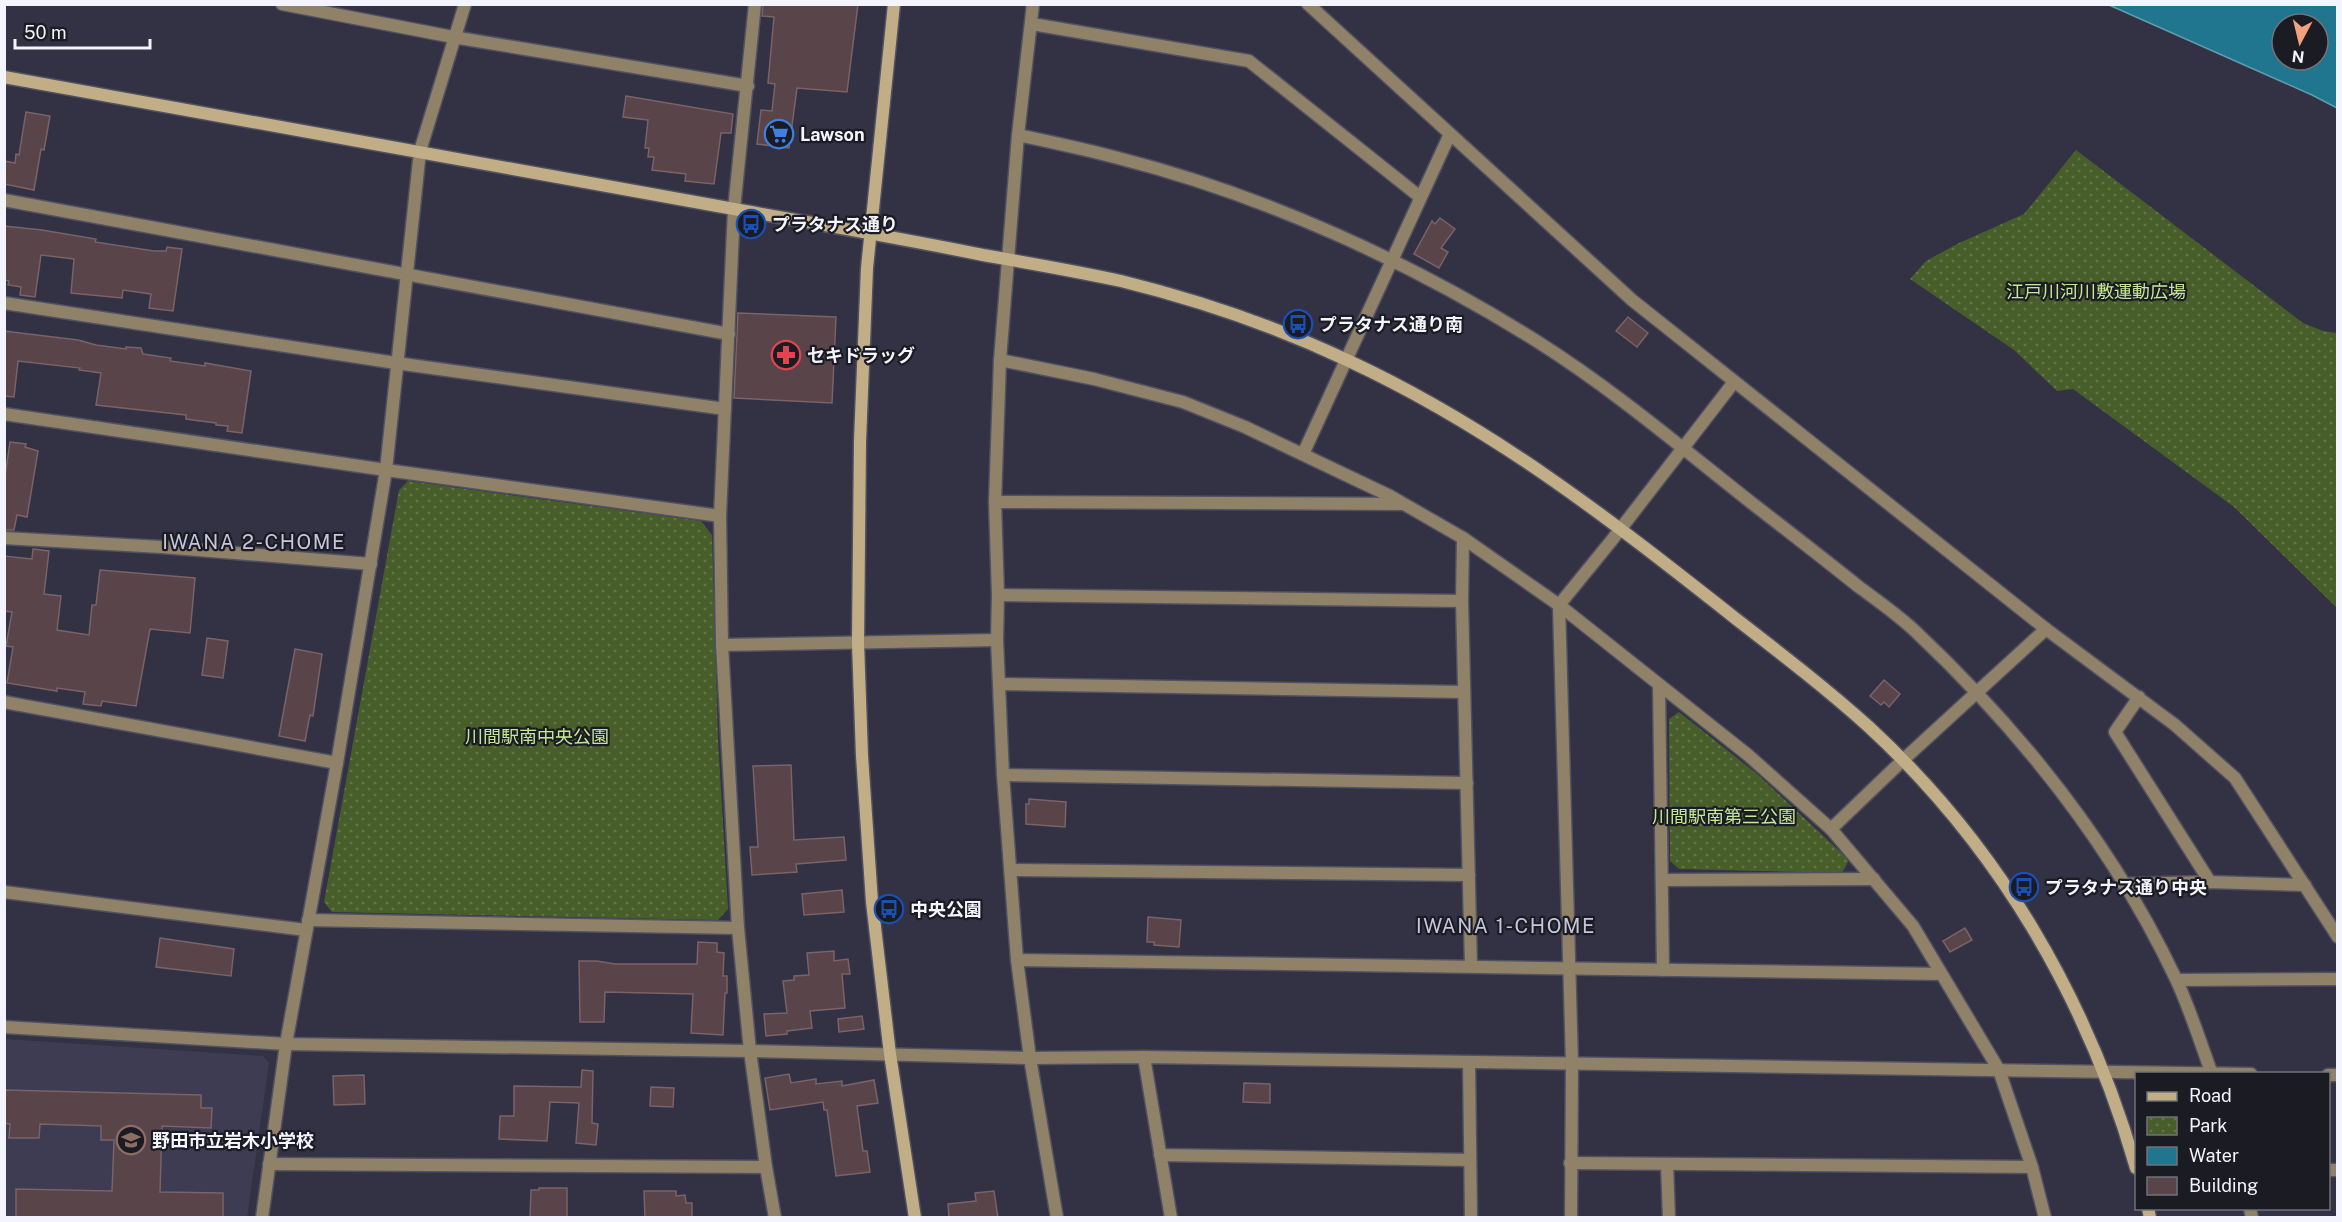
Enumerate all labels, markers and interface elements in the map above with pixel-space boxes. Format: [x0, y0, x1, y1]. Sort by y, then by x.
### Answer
scale bar [15, 12, 150, 50]
north arrow [2270, 12, 2330, 72]
text: 50 m [24, 22, 67, 43]
text: N [2291, 46, 2306, 67]
supermarket icon: Lawson [763, 118, 795, 150]
place label: Lawson [800, 124, 865, 145]
bus stop icon: プラタナス通り [735, 208, 767, 240]
place label: プラタナス通り [772, 214, 898, 235]
park label: 江戸川河川敷運動広場 [2006, 281, 2186, 302]
bus stop icon: プラタナス通り南 [1282, 308, 1314, 340]
place label: プラタナス通り南 [1319, 314, 1463, 335]
pharmacy icon: セキドラッグ [770, 339, 802, 371]
place label: セキドラッグ [807, 345, 915, 366]
district label: IWANA 2-CHOME [162, 530, 346, 554]
park label: 川間駅南中央公園 [465, 726, 609, 747]
park label: 川間駅南第三公園 [1652, 806, 1796, 827]
bus stop icon: プラタナス通り中央 [2008, 871, 2040, 903]
place label: プラタナス通り中央 [2045, 877, 2207, 898]
bus stop icon: 中央公園 [873, 893, 905, 925]
place label: 中央公園 [910, 899, 982, 920]
district label: IWANA 1-CHOME [1416, 914, 1596, 938]
legend [2135, 1072, 2330, 1210]
text: Road [2189, 1085, 2232, 1106]
text: Park [2189, 1115, 2227, 1136]
school or university icon: 野田市立岩木小学校 [115, 1124, 147, 1156]
place label: 野田市立岩木小学校 [152, 1130, 314, 1151]
text: Water [2189, 1145, 2239, 1166]
text: Building [2189, 1175, 2258, 1196]

